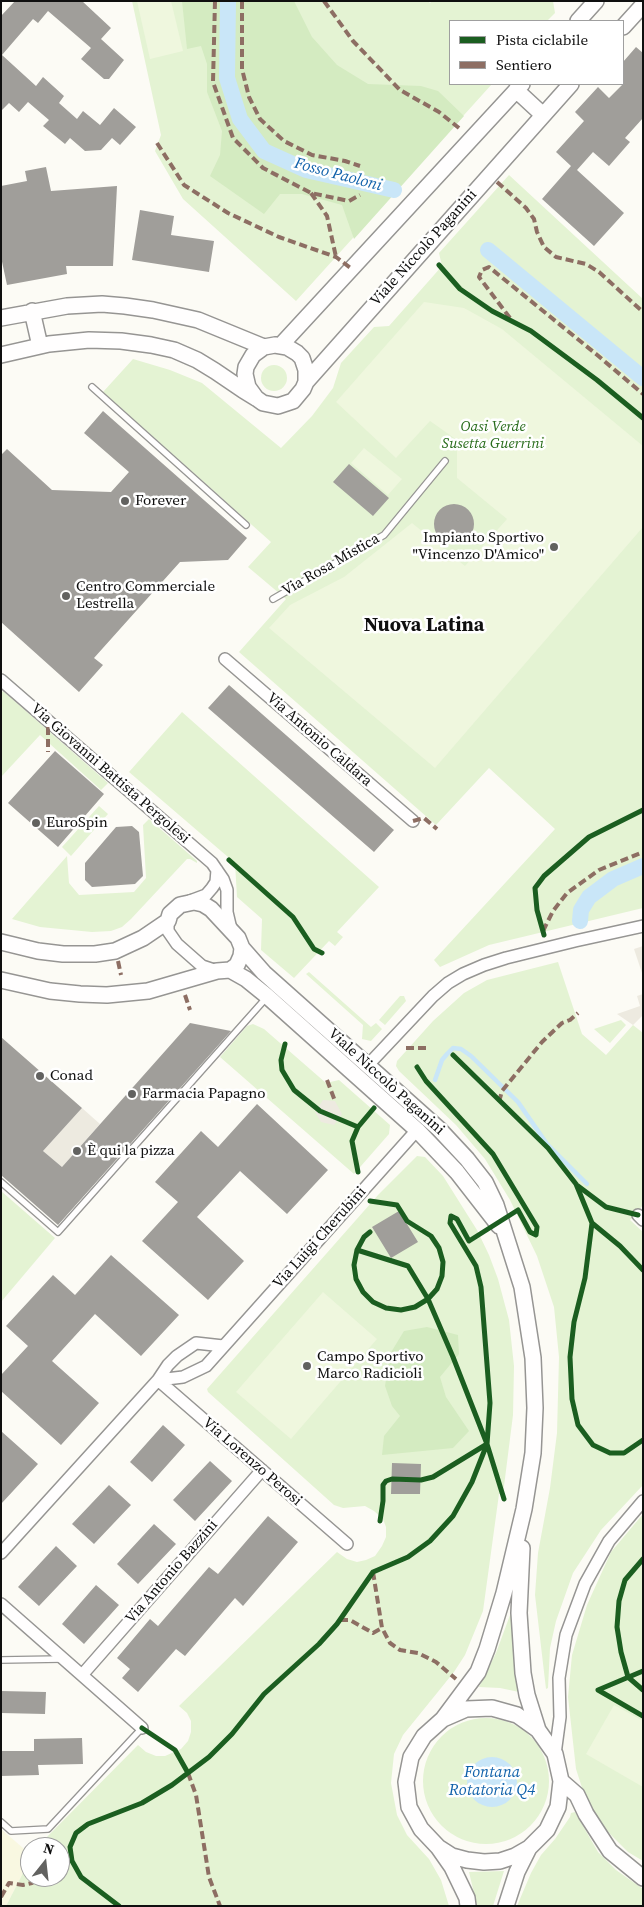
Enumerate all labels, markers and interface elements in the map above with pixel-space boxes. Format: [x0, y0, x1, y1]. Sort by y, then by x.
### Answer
legend [449, 20, 624, 85]
text: Pista ciclabile [496, 29, 588, 50]
text: Sentiero [496, 54, 552, 75]
water label: Fosso Paoloni [292, 154, 384, 196]
street label: Viale Niccolò Paganini [367, 186, 481, 310]
park label: Oasi Verde Susetta Guerrini [442, 418, 544, 453]
place label: Forever [135, 492, 186, 510]
marker: Forever [119, 495, 131, 507]
place label: Impianto Sportivo "Vincenzo D'Amico" [412, 529, 544, 564]
street label: Via Rosa Mistica [279, 530, 383, 600]
marker: Impianto Sportivo "Vincenzo D'Amico" [548, 541, 560, 553]
place label: Centro Commerciale Lestrella [76, 578, 215, 613]
marker: Centro Commerciale Lestrella [60, 590, 72, 602]
district label: Nuova Latina [364, 614, 484, 638]
street label: Via Antonio Caldara [263, 689, 375, 791]
street label: Via Giovanni Battista Pergolesi [27, 700, 193, 848]
place label: EuroSpin [46, 814, 108, 832]
marker: EuroSpin [30, 817, 42, 829]
street label: Viale Niccolò Paganini [324, 1025, 448, 1139]
place label: Conad [50, 1067, 93, 1085]
marker: Conad [34, 1070, 46, 1082]
place label: Farmacia Papagno [142, 1085, 266, 1103]
marker: Farmacia Papagno [126, 1088, 138, 1100]
place label: È qui la pizza [87, 1142, 175, 1160]
marker: È qui la pizza [71, 1145, 83, 1157]
street label: Via Luigi Cherubini [270, 1183, 370, 1293]
place label: Campo Sportivo Marco Radicioli [317, 1348, 424, 1383]
marker: Campo Sportivo Marco Radicioli [301, 1360, 313, 1372]
street label: Via Lorenzo Perosi [199, 1414, 305, 1510]
street label: Via Antonio Bazzini [122, 1517, 222, 1627]
water label: Fontana Rotatoria Q4 [449, 1763, 535, 1801]
north arrow [20, 1837, 70, 1887]
text: N [41, 1838, 57, 1860]

